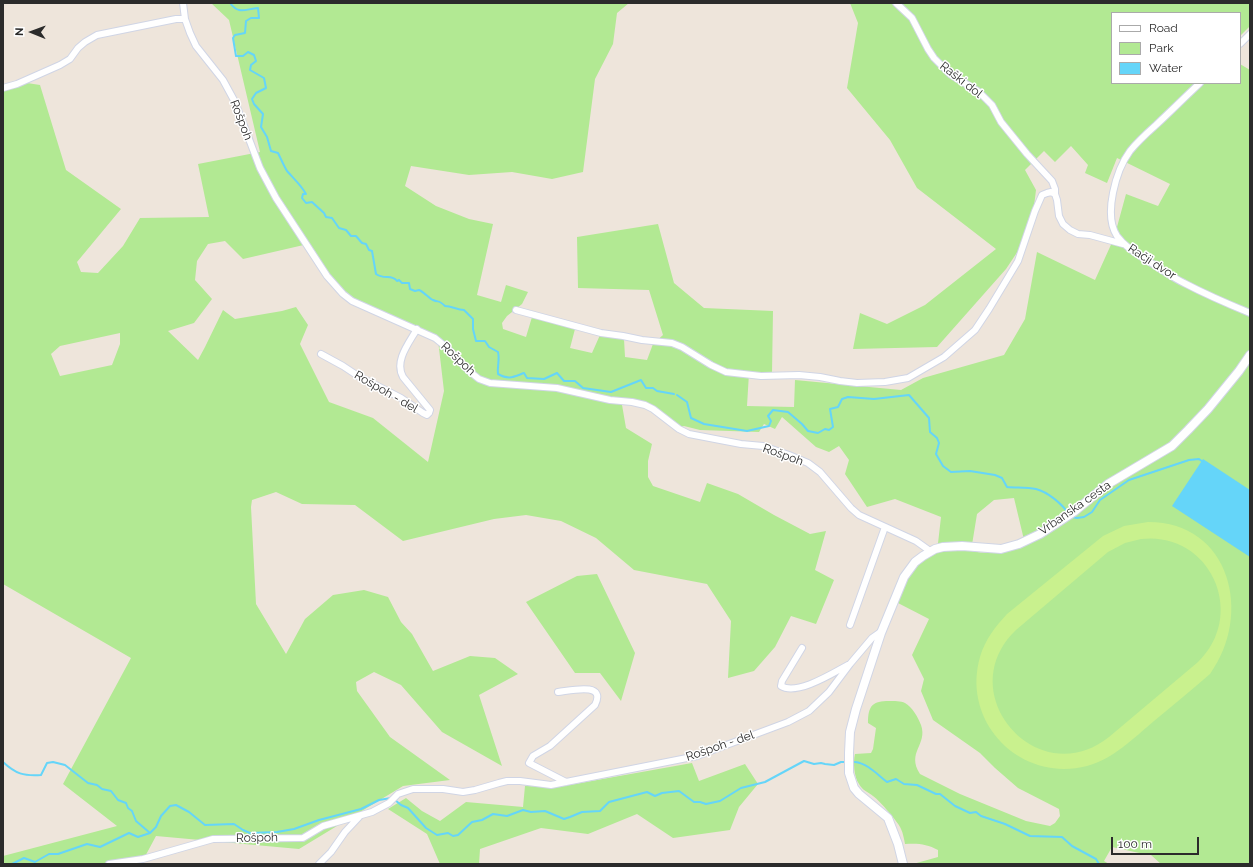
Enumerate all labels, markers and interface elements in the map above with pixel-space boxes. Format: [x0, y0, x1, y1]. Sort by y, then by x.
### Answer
north arrow [12, 12, 52, 52]
legend [1111, 12, 1241, 84]
text: Road [1149, 21, 1178, 35]
text: N [13, 27, 26, 36]
text: Park [1149, 41, 1174, 55]
street label: Raški dol [937, 59, 985, 101]
text: Water [1149, 61, 1183, 75]
street label: Rošpoh [227, 98, 255, 142]
street label: Račji dvor [1125, 241, 1179, 283]
street label: Rošpoh [438, 339, 478, 379]
street label: Rošpoh - del [352, 368, 420, 416]
street label: Rošpoh [761, 441, 805, 469]
street label: Vrbanska cesta [1036, 478, 1114, 538]
street label: Rošpoh - del [684, 728, 756, 764]
scale bar [1113, 829, 1201, 855]
street label: Rošpoh [236, 830, 278, 846]
text: 100 m [1118, 837, 1152, 851]

